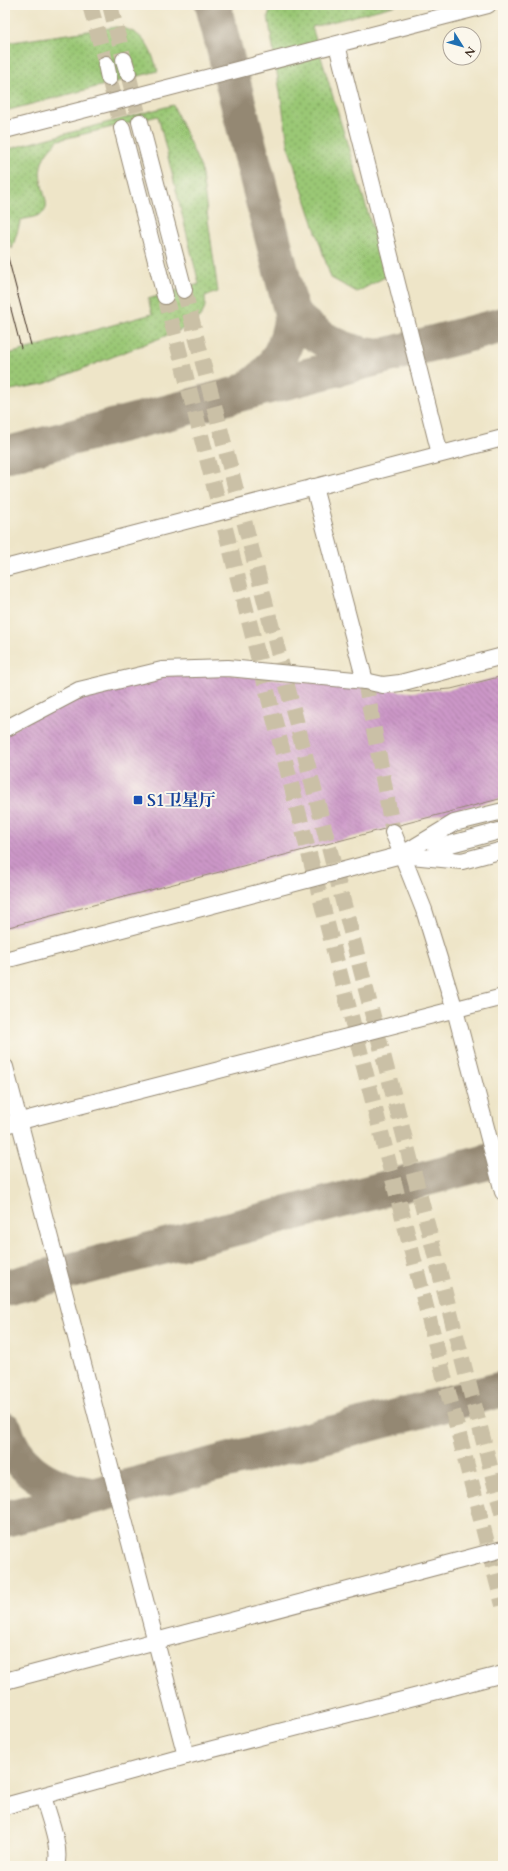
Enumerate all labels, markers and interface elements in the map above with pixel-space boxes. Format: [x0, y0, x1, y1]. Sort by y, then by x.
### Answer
north arrow [442, 26, 482, 66]
text: N [460, 43, 478, 60]
place label: S1卫星厅 [147, 789, 216, 812]
marker: S1卫星厅 [132, 794, 144, 806]

